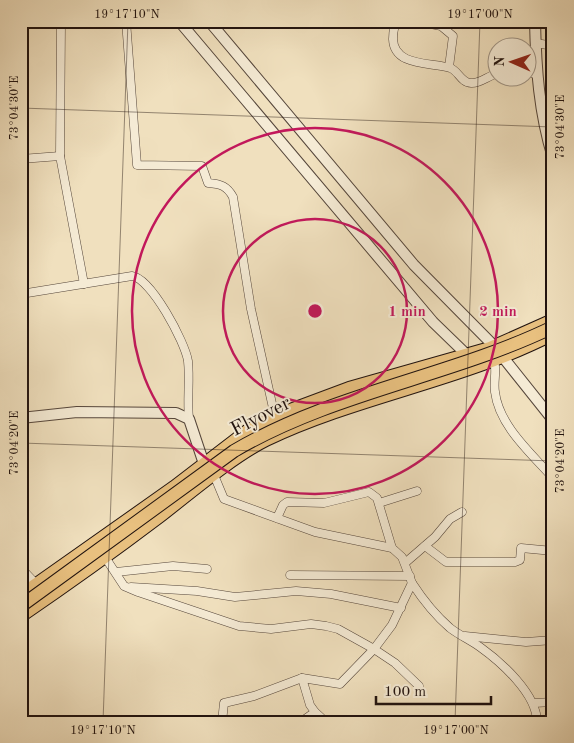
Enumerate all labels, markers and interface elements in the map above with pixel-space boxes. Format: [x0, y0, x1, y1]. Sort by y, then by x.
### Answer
text: 19°17'10"N [94, 9, 160, 21]
text: 19°17'00"N [447, 9, 513, 21]
north arrow [486, 38, 536, 88]
text: N [493, 56, 507, 67]
text: 73°04'30"E [9, 76, 21, 140]
text: 73°04'30"E [555, 95, 567, 159]
centre of rings [306, 302, 324, 320]
text: 1 min [388, 305, 426, 320]
text: 2 min [479, 305, 517, 320]
street label: Flyover [228, 393, 294, 441]
text: 73°04'20"E [9, 411, 21, 475]
text: 73°04'20"E [555, 429, 567, 493]
scale bar [376, 673, 492, 705]
text: 100 m [384, 685, 426, 700]
text: 19°17'10"N [70, 725, 136, 737]
text: 19°17'00"N [423, 725, 489, 737]

